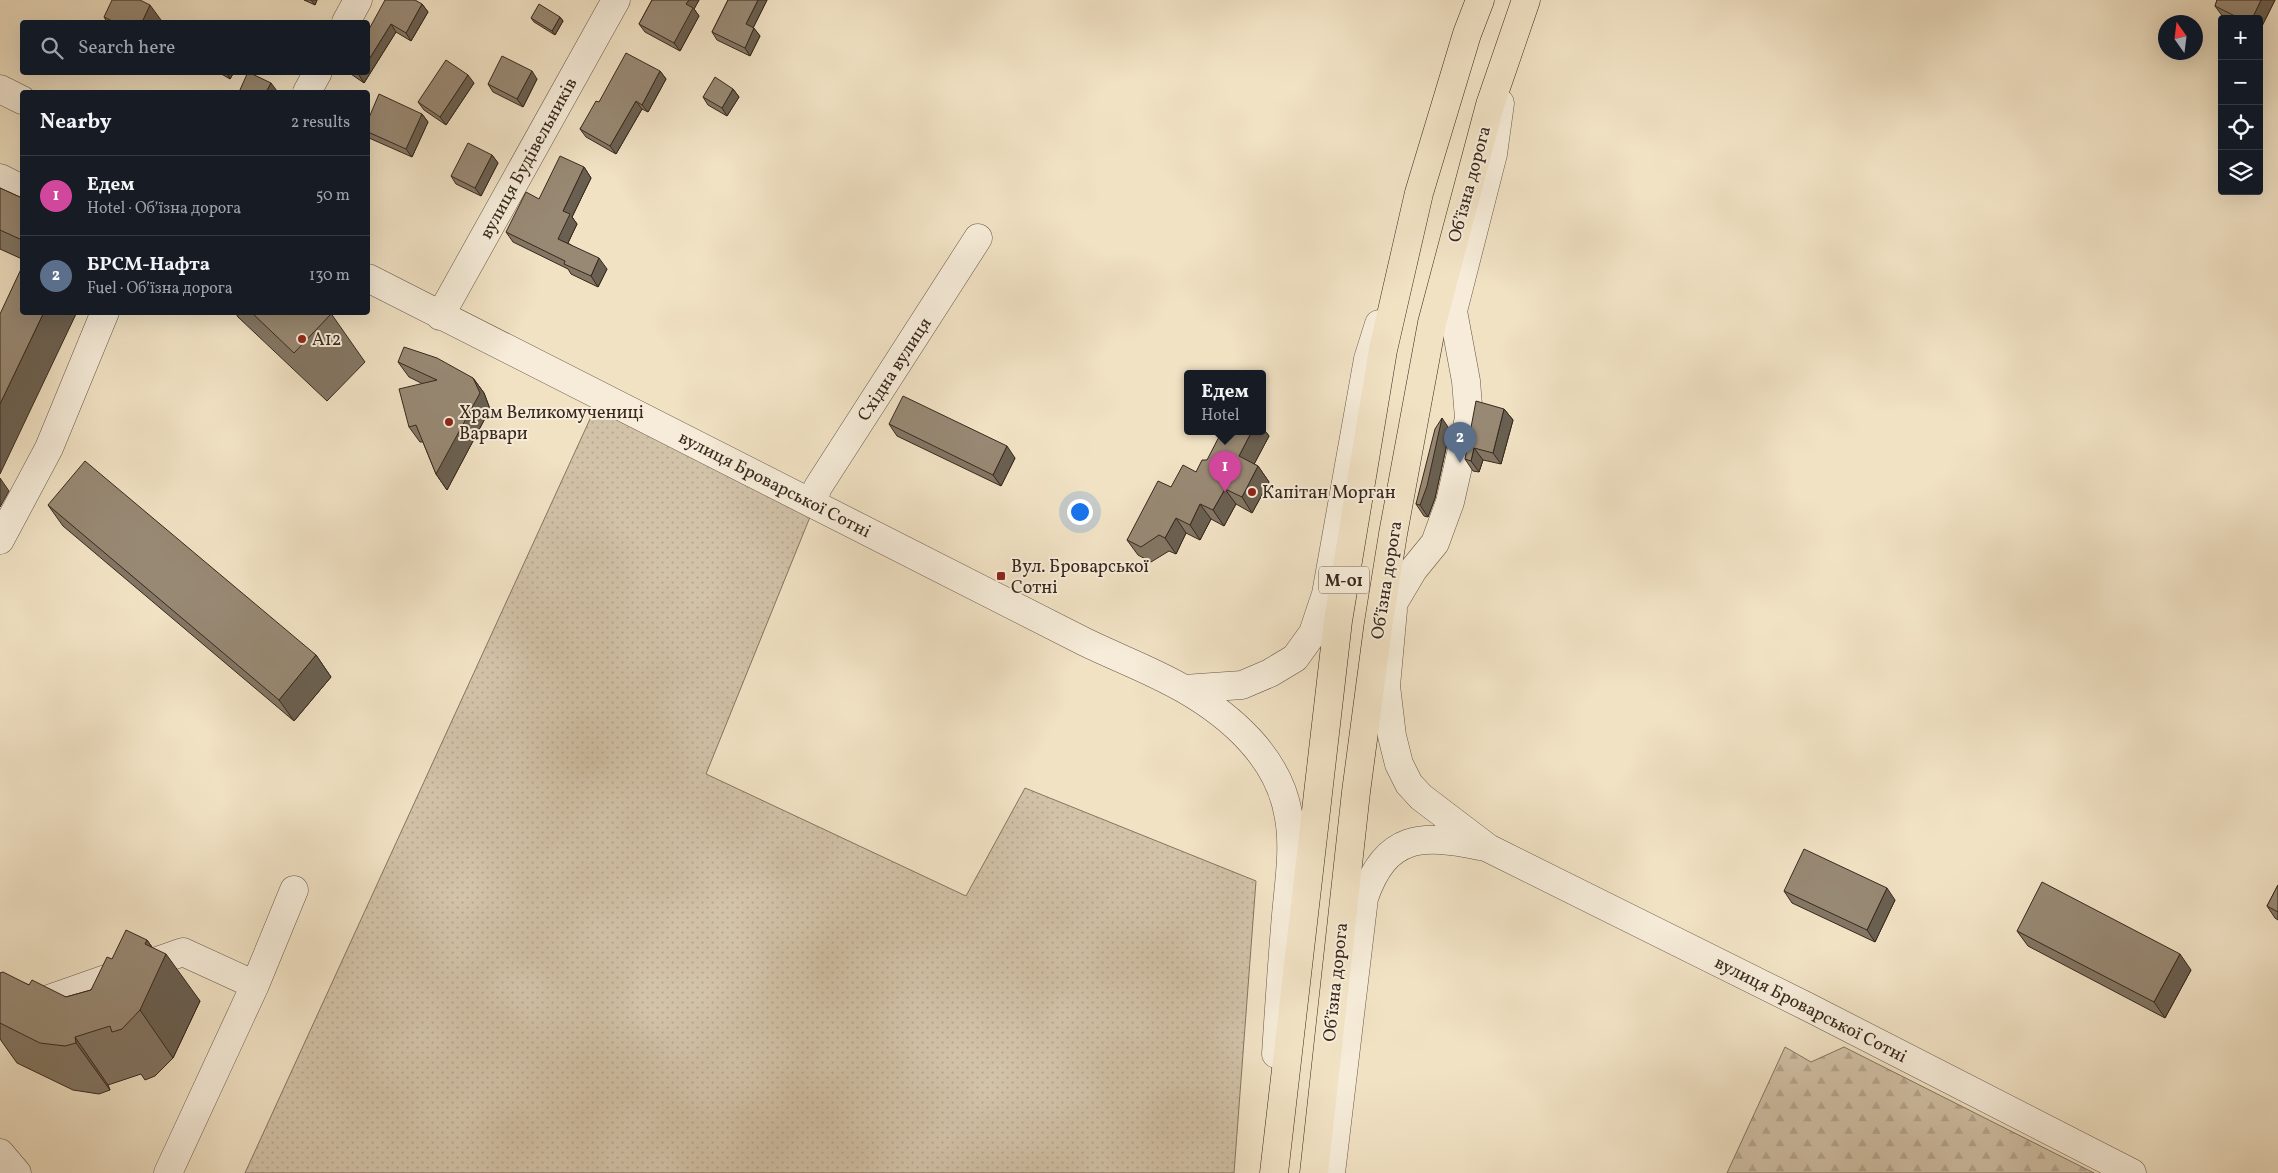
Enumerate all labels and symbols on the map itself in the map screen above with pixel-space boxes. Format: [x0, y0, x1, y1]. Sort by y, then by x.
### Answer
north arrow [2158, 15, 2203, 60]
street label: вулиця Будівельників [475, 74, 584, 244]
street label: Обʼїзна дорога [1443, 123, 1498, 245]
street label: Східна вулиця [852, 313, 938, 427]
place label: А12 [312, 328, 341, 353]
marker: А12 [296, 333, 308, 345]
place label: Храм Великомучениці Варвари [459, 401, 644, 447]
marker: Храм Великомучениці Варвари [443, 416, 455, 428]
pin: 2 [1444, 422, 1476, 463]
street label: вулиця Броварської Сотні [674, 426, 875, 545]
pin: 1 [1209, 451, 1241, 492]
place label: Капітан Морган [1262, 481, 1396, 506]
marker: Капітан Морган [1246, 486, 1258, 498]
your location [1067, 499, 1093, 525]
street label: Обʼїзна дорога [1366, 519, 1409, 641]
place label: Вул. Броварської Cотні [1011, 555, 1150, 601]
road number: М-01 [1319, 566, 1369, 594]
marker: Вул. Броварської Cотні [995, 570, 1007, 582]
street label: Обʼїзна дорога [1318, 921, 1355, 1043]
street label: вулиця Броварської Сотні [1710, 951, 1911, 1070]

